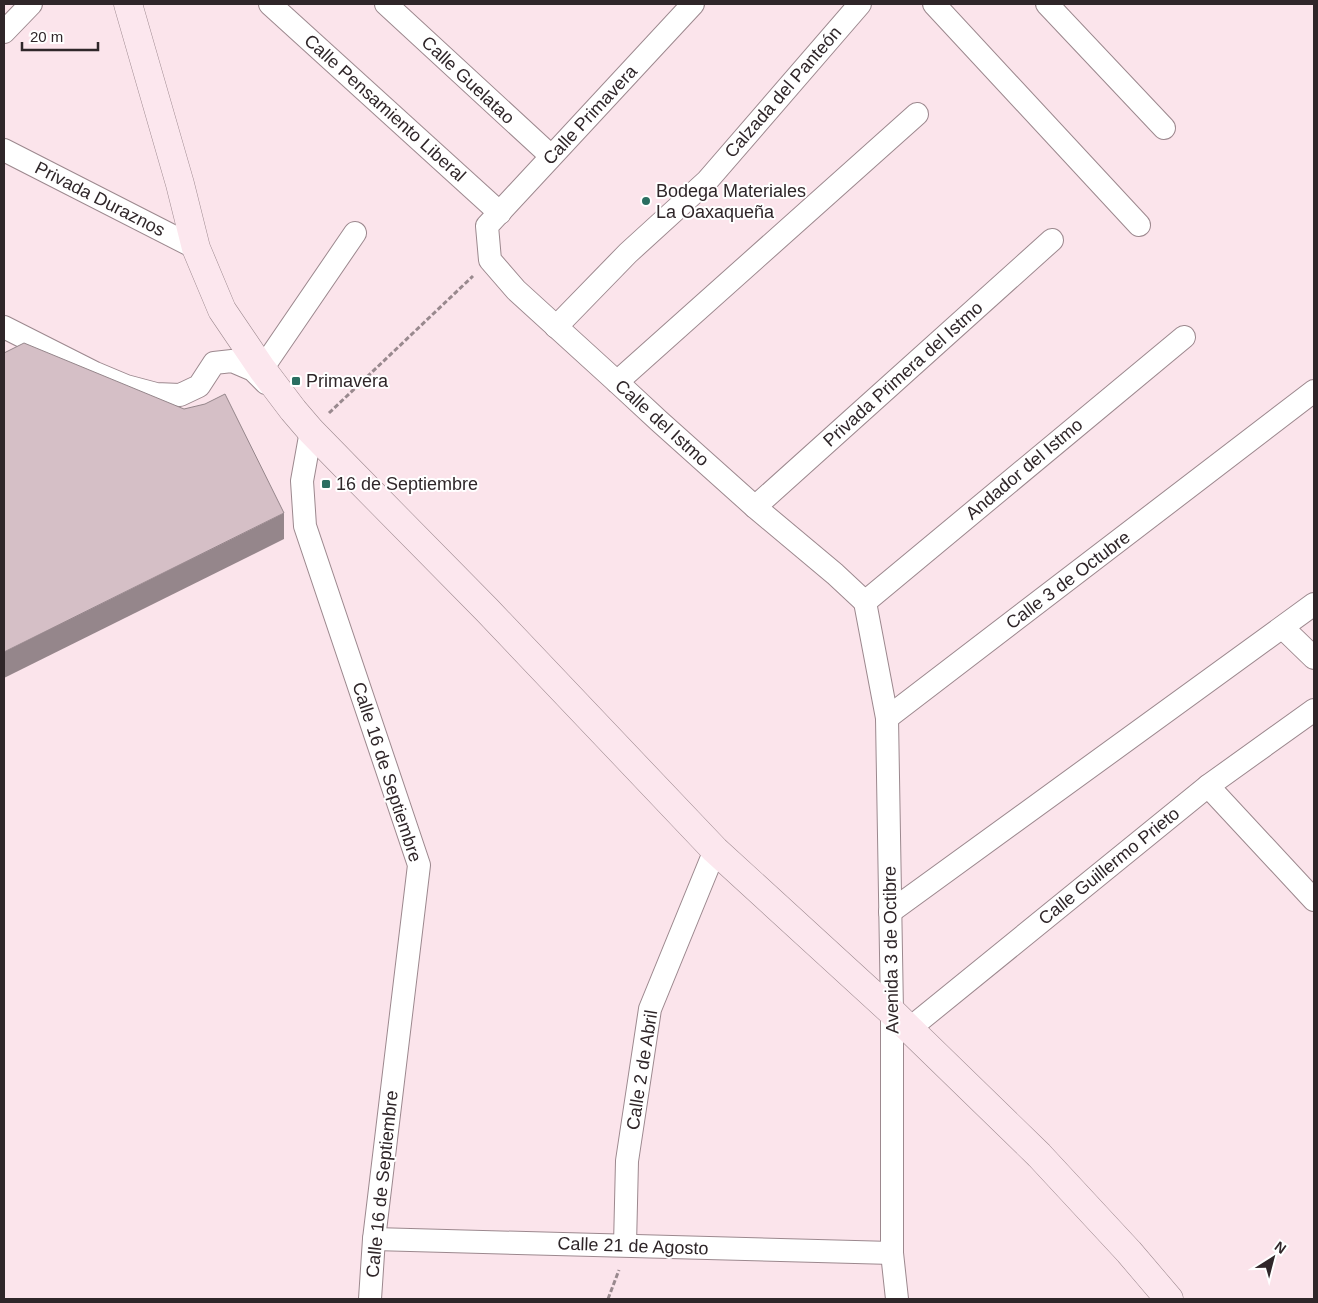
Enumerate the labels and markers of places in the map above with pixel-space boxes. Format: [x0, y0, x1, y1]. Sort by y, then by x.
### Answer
place label: Bodega Materiales La Oaxaqueña [656, 181, 806, 222]
marker: Bodega Materiales La Oaxaqueña [640, 195, 652, 207]
place label: Primavera [306, 371, 389, 391]
marker: Primavera [290, 375, 302, 387]
place label: 16 de Septiembre [336, 474, 478, 494]
marker: 16 de Septiembre [320, 478, 332, 490]

